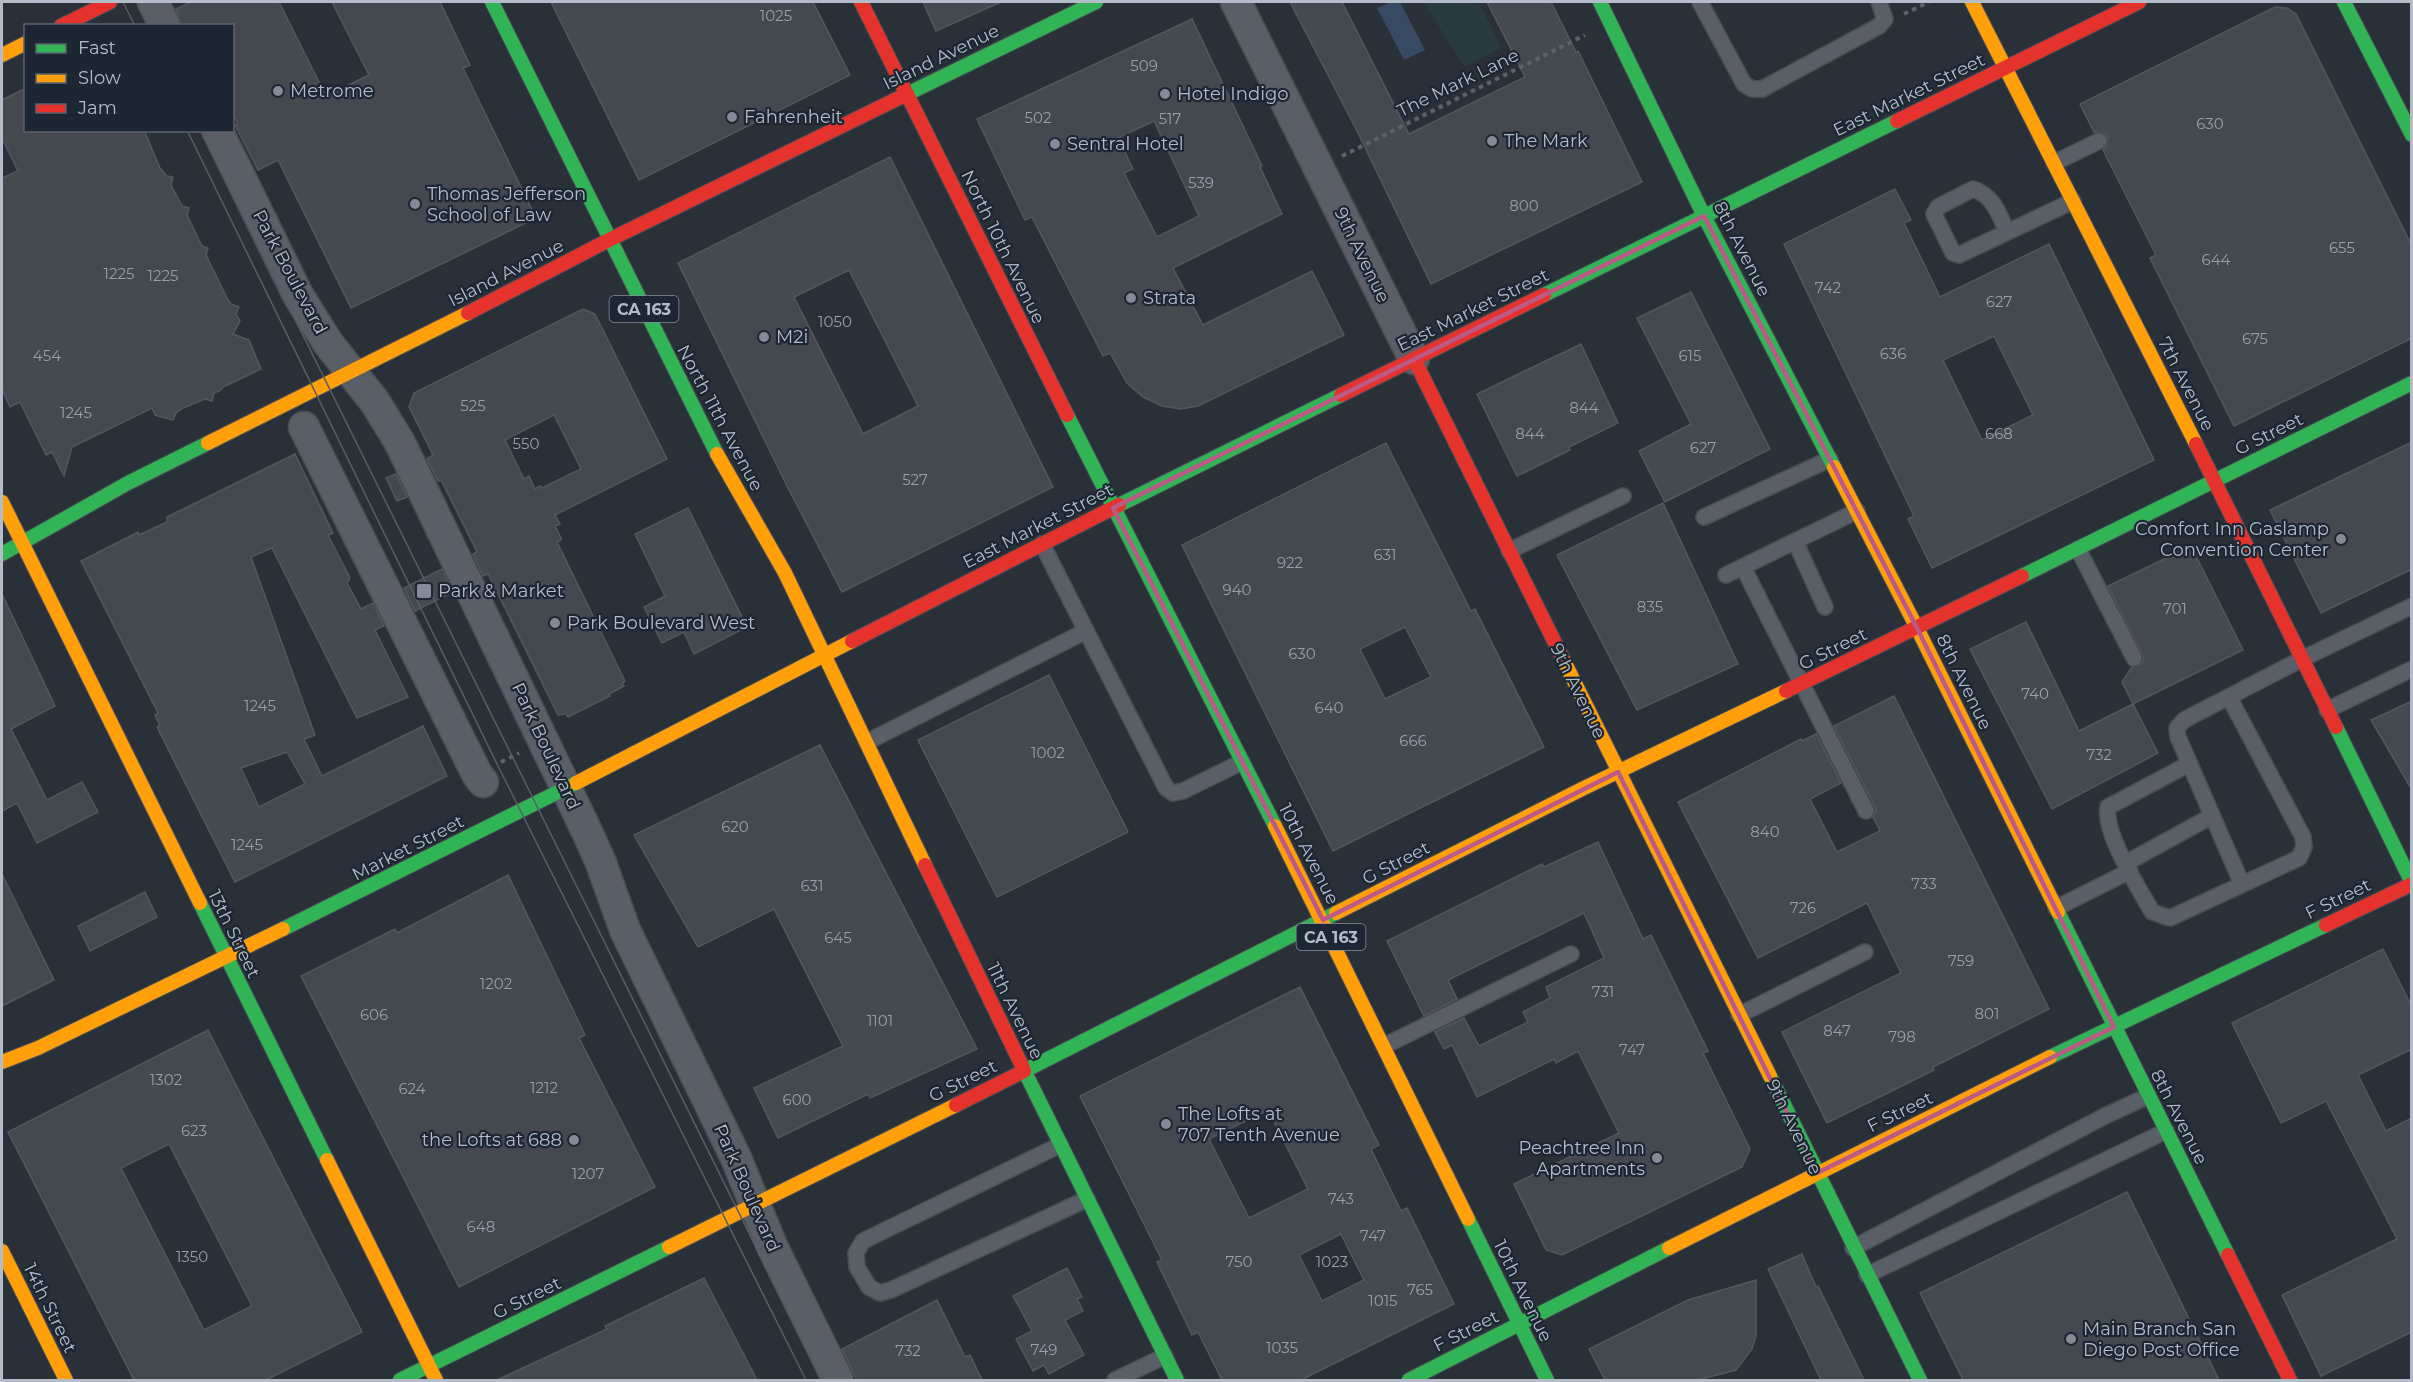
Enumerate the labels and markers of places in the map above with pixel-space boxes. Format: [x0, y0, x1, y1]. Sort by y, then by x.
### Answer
place label: Metrome [290, 80, 374, 102]
place label: Hotel Indigo [1177, 83, 1289, 105]
marker: Metrome [271, 84, 285, 98]
marker: Hotel Indigo [1158, 87, 1172, 101]
place label: Fahrenheit [744, 106, 843, 128]
marker: Fahrenheit [725, 110, 739, 124]
place label: The Mark [1504, 130, 1588, 152]
place label: Sentral Hotel [1067, 133, 1184, 155]
marker: The Mark [1485, 134, 1499, 148]
marker: Sentral Hotel [1048, 137, 1062, 151]
place label: Thomas Jefferson School of Law [427, 183, 586, 226]
marker: Thomas Jefferson School of Law [408, 197, 422, 211]
place label: Strata [1143, 287, 1196, 309]
marker: Strata [1124, 291, 1138, 305]
place label: M2i [776, 326, 808, 348]
marker: M2i [757, 330, 771, 344]
place label: Comfort Inn Gaslamp Convention Center [2135, 518, 2329, 561]
marker: Comfort Inn Gaslamp Convention Center [2334, 532, 2348, 546]
place label: Park & Market [438, 580, 564, 602]
marker: Park & Market [415, 582, 433, 600]
place label: Park Boulevard West [567, 612, 755, 634]
marker: Park Boulevard West [548, 616, 562, 630]
place label: The Lofts at 707 Tenth Avenue [1178, 1103, 1340, 1146]
marker: The Lofts at 707 Tenth Avenue [1159, 1117, 1173, 1131]
place label: the Lofts at 688 [422, 1129, 562, 1151]
marker: the Lofts at 688 [567, 1133, 581, 1147]
place label: Peachtree Inn Apartments [1518, 1137, 1645, 1180]
marker: Peachtree Inn Apartments [1650, 1151, 1664, 1165]
place label: Main Branch San Diego Post Office [2083, 1318, 2240, 1361]
marker: Main Branch San Diego Post Office [2064, 1332, 2078, 1346]

